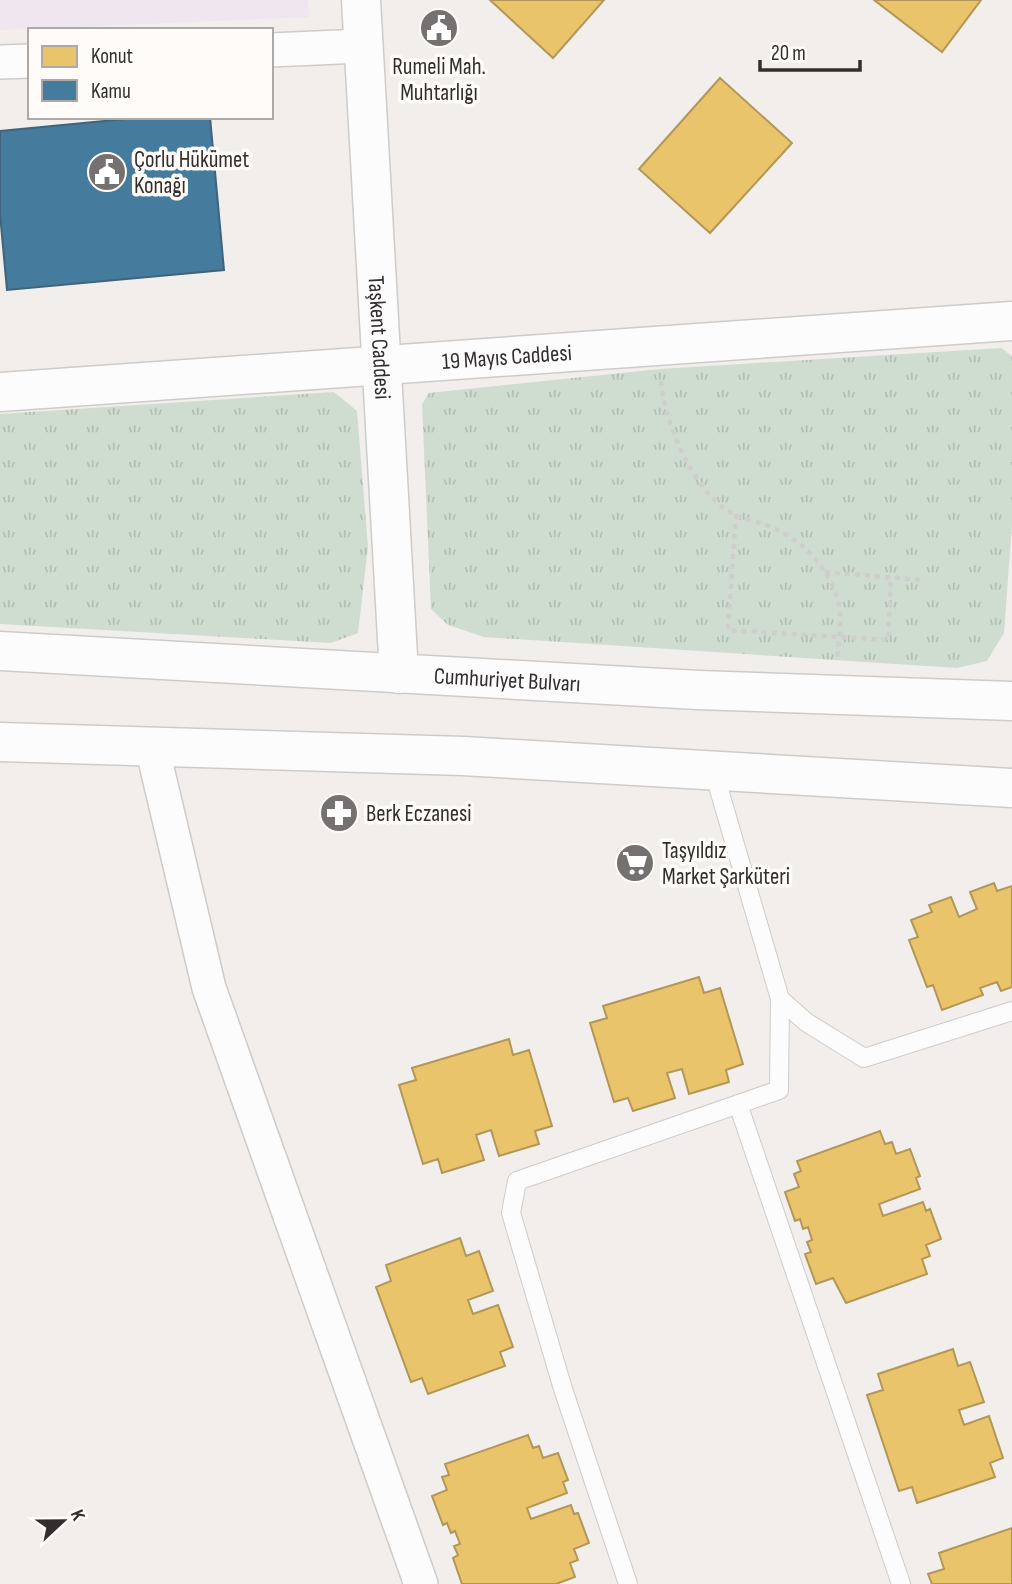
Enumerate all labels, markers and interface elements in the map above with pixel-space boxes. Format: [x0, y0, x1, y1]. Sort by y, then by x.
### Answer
public building icon: Rumeli Mah. Muhtarlığı [418, 7, 460, 49]
legend [28, 28, 273, 119]
scale bar [760, 28, 860, 72]
text: 20 m [771, 41, 806, 66]
text: Konut [91, 44, 133, 69]
place label: Rumeli Mah. Muhtarlığı [392, 53, 486, 107]
text: Kamu [91, 79, 131, 104]
place label: Çorlu Hükümet Konağı [134, 146, 249, 200]
public building icon: Çorlu Hükümet Konağı [86, 151, 128, 193]
street label: Taşkent Caddesi [362, 275, 396, 400]
street label: 19 Mayıs Caddesi [441, 339, 573, 376]
street label: Cumhuriyet Bulvarı [433, 662, 581, 698]
pharmacy icon: Berk Eczanesi [318, 792, 360, 834]
place label: Berk Eczanesi [366, 800, 472, 828]
place label: Taşyıldız Market Şarküteri [662, 837, 790, 891]
supermarket icon: Taşyıldız Market Şarküteri [614, 842, 656, 884]
north arrow [28, 1486, 98, 1556]
text: K [65, 1507, 90, 1524]

